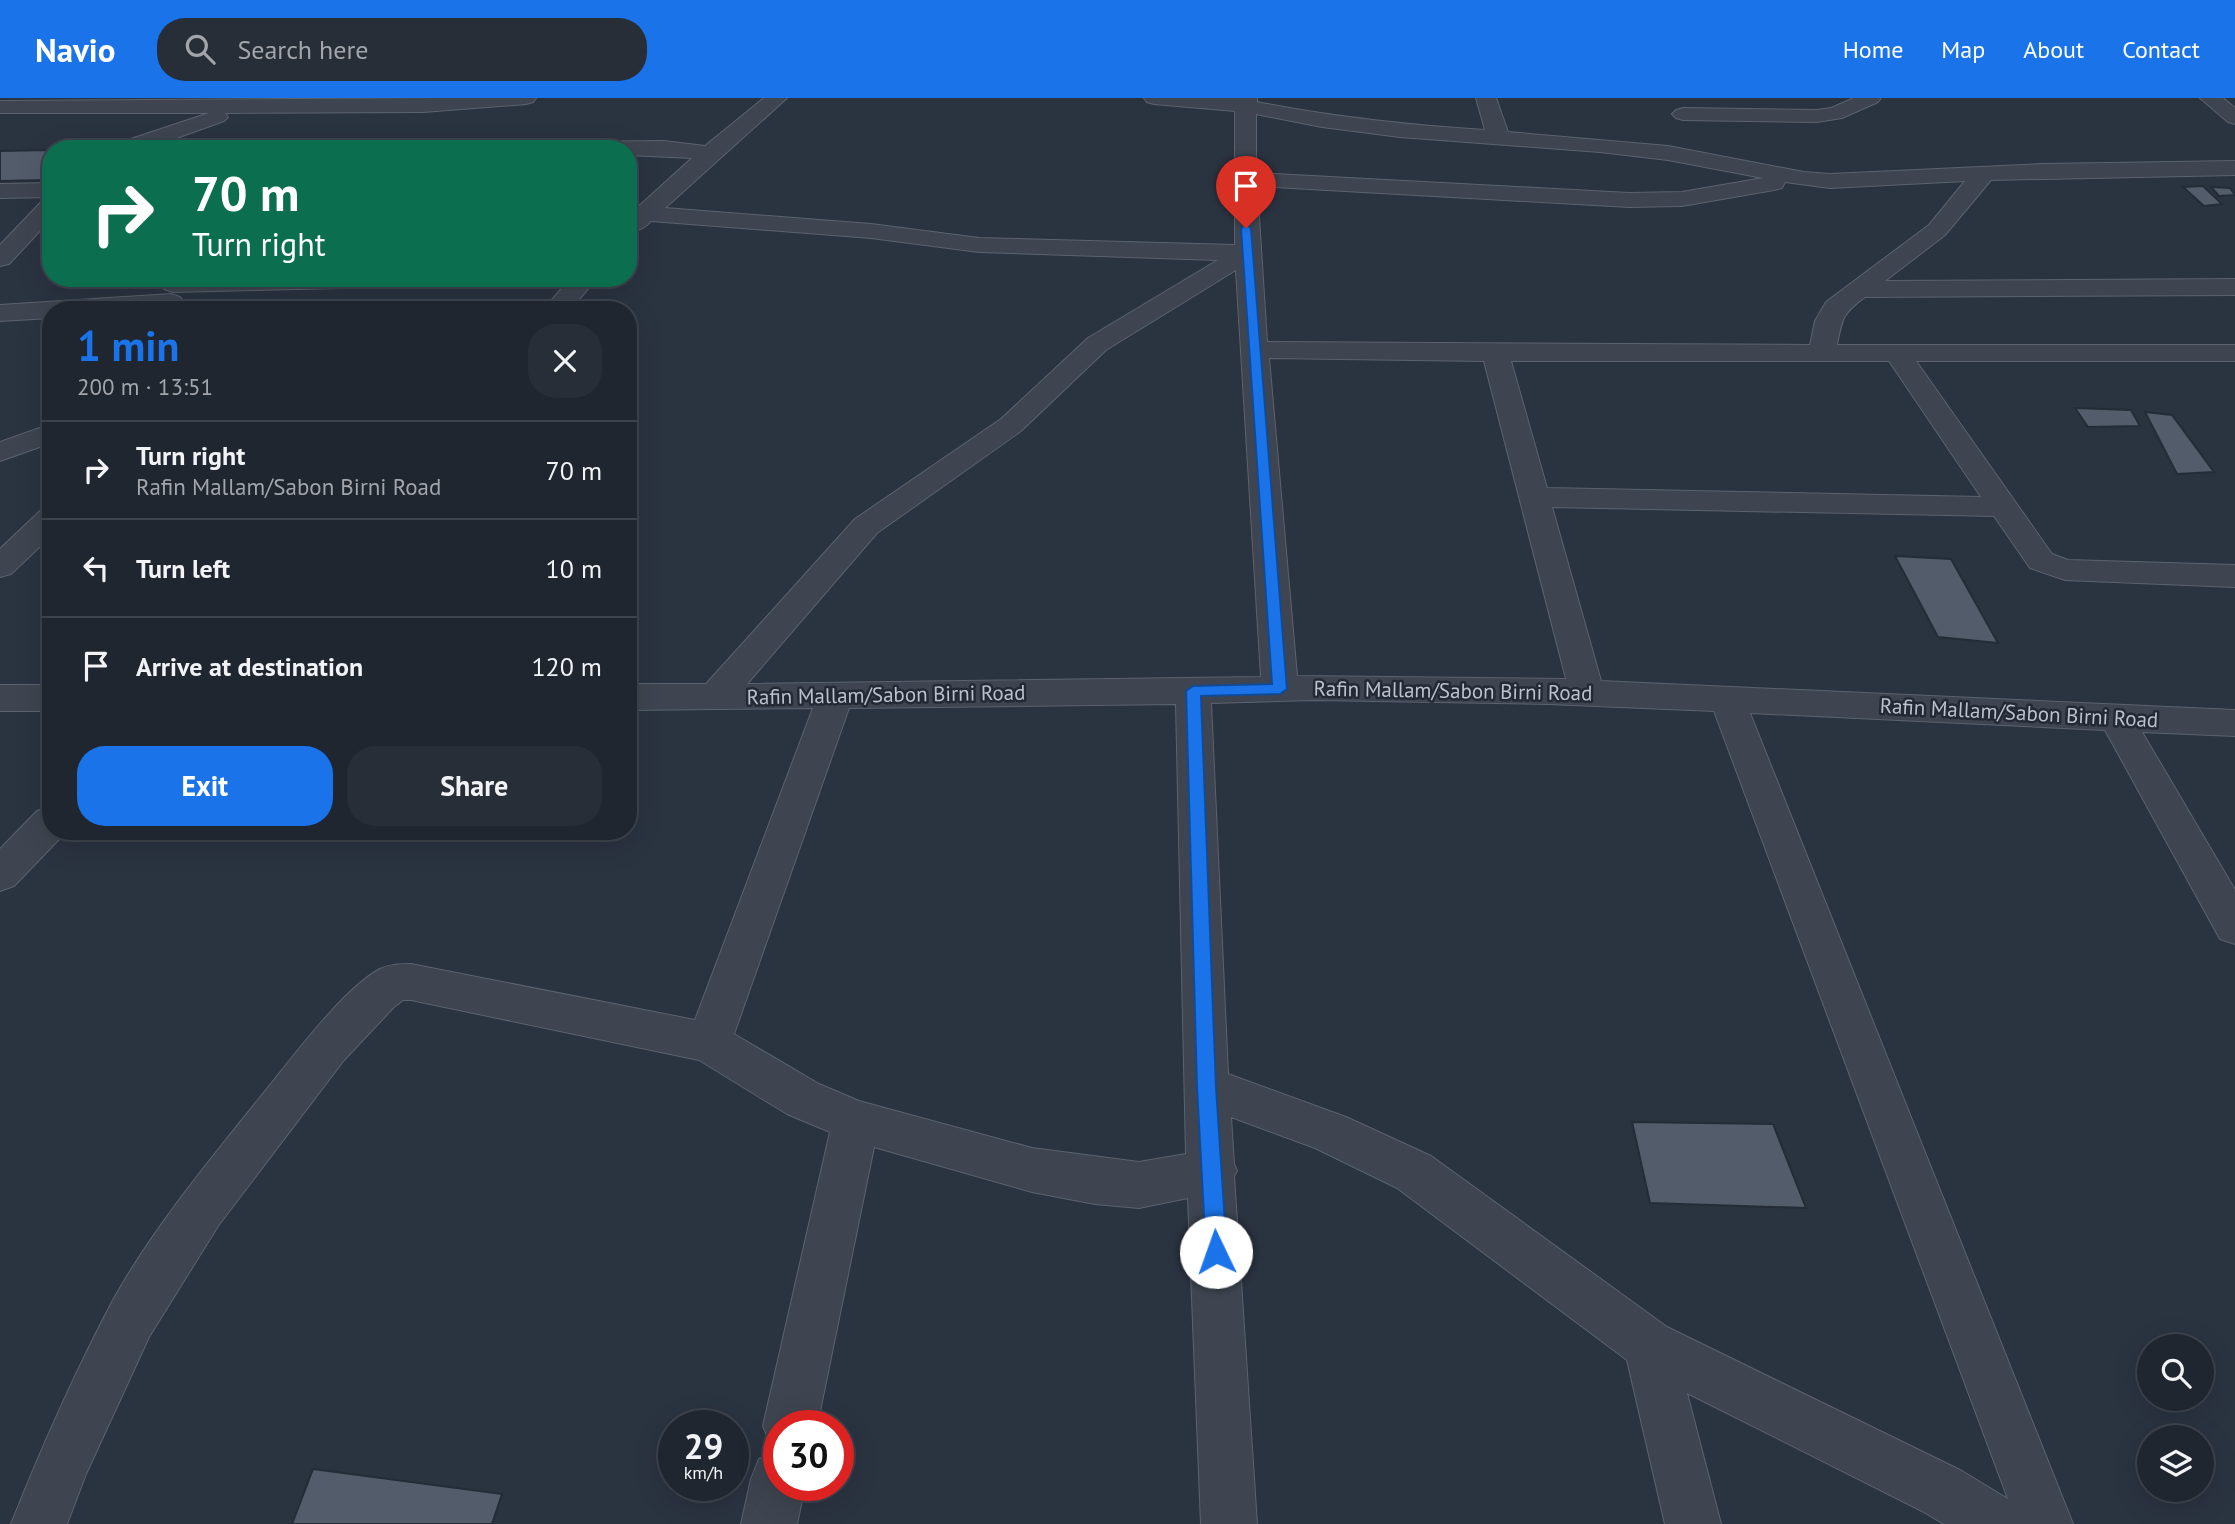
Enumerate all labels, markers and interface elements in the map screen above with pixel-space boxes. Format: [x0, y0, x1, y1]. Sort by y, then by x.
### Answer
search box [157, 18, 647, 81]
text: Navio [35, 28, 115, 71]
icon: search [181, 30, 219, 68]
text: Search here [237, 33, 369, 66]
text: Home [1843, 34, 1903, 65]
text: Map [1941, 34, 1985, 65]
text: About [2023, 34, 2084, 65]
text: Contact [2122, 34, 2200, 65]
pin [1216, 156, 1276, 228]
text: 70 m [192, 161, 299, 225]
icon: arrive [1227, 167, 1265, 205]
icon: right [77, 168, 168, 259]
text: Turn right [192, 223, 326, 265]
text: 1 min [77, 318, 179, 373]
button: close [528, 324, 602, 398]
text: 200 m · 13:51 [77, 372, 213, 401]
text: Turn right [136, 439, 245, 472]
icon: right [77, 451, 115, 489]
text: 70 m [546, 454, 602, 487]
text: Rafin Mallam/Sabon Birni Road [136, 472, 441, 501]
icon: left [77, 549, 115, 587]
text: Turn left [136, 552, 230, 585]
text: 10 m [546, 552, 602, 585]
icon: arrive [77, 647, 115, 685]
text: Arrive at destination [136, 650, 363, 683]
text: 120 m [531, 650, 602, 683]
street label: Rafin Mallam/Sabon Birni Road [1313, 675, 1593, 706]
street label: Rafin Mallam/Sabon Birni Road [746, 679, 1026, 710]
street label: Rafin Mallam/Sabon Birni Road [1879, 692, 2159, 733]
button: Exit [77, 746, 333, 826]
button: Share [347, 746, 602, 826]
position arrow [1179, 1215, 1253, 1289]
map controls [2137, 1334, 2214, 1502]
button: search [2137, 1334, 2214, 1411]
speed limit sign: 30 [763, 1410, 854, 1501]
text: 29 [684, 1423, 723, 1469]
button: layers [2137, 1425, 2214, 1502]
text: km/h [684, 1461, 723, 1484]

